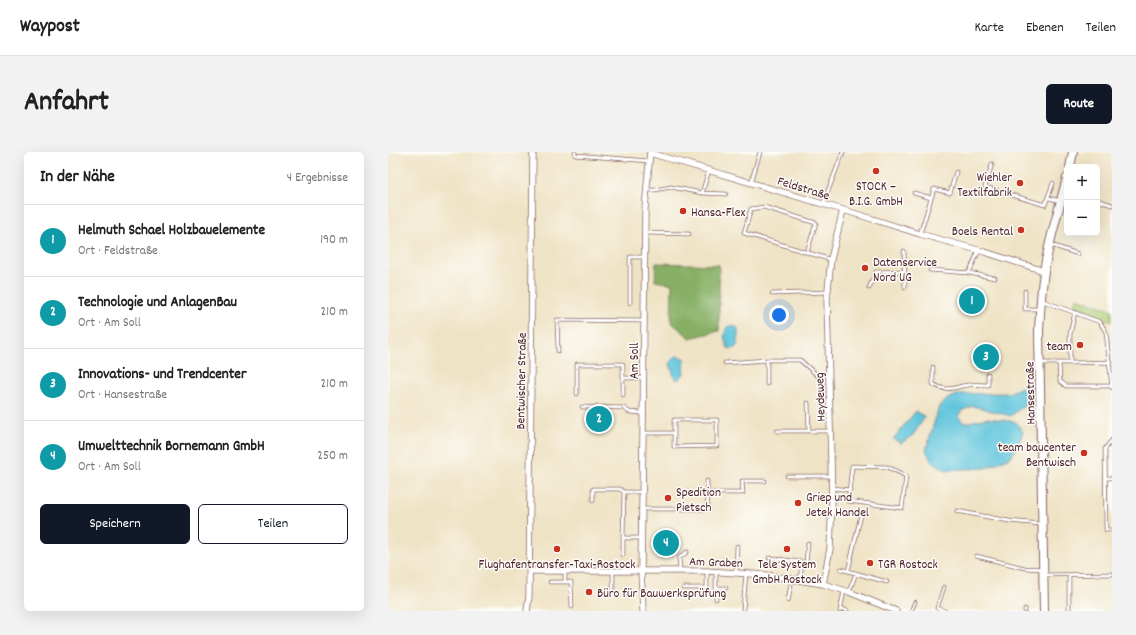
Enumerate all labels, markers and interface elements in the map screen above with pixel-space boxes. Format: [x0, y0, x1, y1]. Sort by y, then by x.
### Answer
text: Waypost [20, 14, 80, 41]
text: Karte [974, 18, 1004, 38]
text: Ebenen [1026, 18, 1064, 38]
text: Teilen [1086, 18, 1116, 38]
text: Anfahrt [24, 84, 109, 124]
button: Route [1046, 84, 1112, 124]
map controls [1064, 164, 1100, 236]
button: + [1064, 164, 1100, 200]
text: In der Nähe [40, 166, 115, 190]
marker: STOCK – B.I.G. GmbH [871, 166, 881, 176]
text: 4 Ergebnisse [287, 169, 348, 188]
place label: Wiehler Textilfabrik [957, 169, 1012, 203]
street label: Feldstraße [775, 172, 832, 206]
place label: STOCK – B.I.G. GmbH [849, 178, 903, 212]
marker: Wiehler Textilfabrik [1015, 178, 1025, 188]
button: − [1064, 200, 1100, 236]
place label: Hansa-Flex [691, 204, 745, 223]
marker: Hansa-Flex [678, 206, 688, 216]
text: Helmuth Schael Holzbauelemente [78, 220, 265, 242]
place label: Boels Rental [952, 223, 1013, 242]
marker: Boels Rental [1016, 225, 1026, 235]
text: 1 [52, 231, 54, 250]
text: 190 m [320, 231, 348, 250]
text: Ort · Feldstraße [78, 242, 158, 261]
place label: Datenservice Nord UG [873, 254, 937, 288]
marker: Datenservice Nord UG [860, 263, 870, 273]
pin: 1 [959, 286, 985, 316]
text: Technologie und AnlagenBau [78, 292, 237, 314]
text: 2 [50, 303, 56, 322]
text: 210 m [320, 303, 348, 322]
your location [769, 305, 789, 325]
text: Ort · Am Soll [78, 314, 141, 333]
street label: Bentwischer Straße [512, 332, 533, 430]
place label: team [1046, 338, 1072, 357]
marker: team [1075, 340, 1085, 350]
pin: 3 [973, 342, 999, 372]
street label: Am Soll [626, 343, 645, 379]
street label: Hansestraße [1021, 361, 1042, 425]
text: Innovations- und Trendcenter [78, 364, 247, 386]
street label: Heydeweg [811, 372, 832, 422]
text: 3 [50, 375, 56, 394]
text: 210 m [320, 375, 348, 394]
text: Ort · Hansestraße [78, 386, 167, 405]
pin: 2 [586, 404, 612, 434]
text: Umwelttechnik Bornemann GmbH [78, 436, 265, 458]
place label: team baucenter Bentwisch [998, 439, 1076, 473]
text: 4 [50, 447, 56, 466]
text: 250 m [317, 447, 348, 466]
marker: team baucenter Bentwisch [1079, 448, 1089, 458]
text: Ort · Am Soll [78, 458, 141, 477]
place label: Spedition Pietsch [676, 484, 721, 518]
place label: Griep und Jetek Handel [806, 489, 869, 523]
marker: Spedition Pietsch [663, 493, 673, 503]
marker: Griep und Jetek Handel [793, 498, 803, 508]
button: Speichern [40, 504, 190, 544]
button: Teilen [198, 504, 348, 544]
pin: 4 [653, 528, 679, 558]
marker: Flughafentransfer-Taxi-Rostock [552, 544, 562, 554]
marker: Tele System GmbH Rostock [782, 544, 792, 554]
street label: Am Graben [689, 553, 743, 574]
place label: Flughafentransfer-Taxi-Rostock [479, 556, 635, 575]
place label: Tele System GmbH Rostock [752, 556, 822, 590]
place label: TGR Rostock [878, 556, 938, 575]
marker: TGR Rostock [865, 558, 875, 568]
place label: Büro für Bauwerksprüfung [597, 585, 727, 604]
marker: Büro für Bauwerksprüfung [584, 587, 594, 597]

